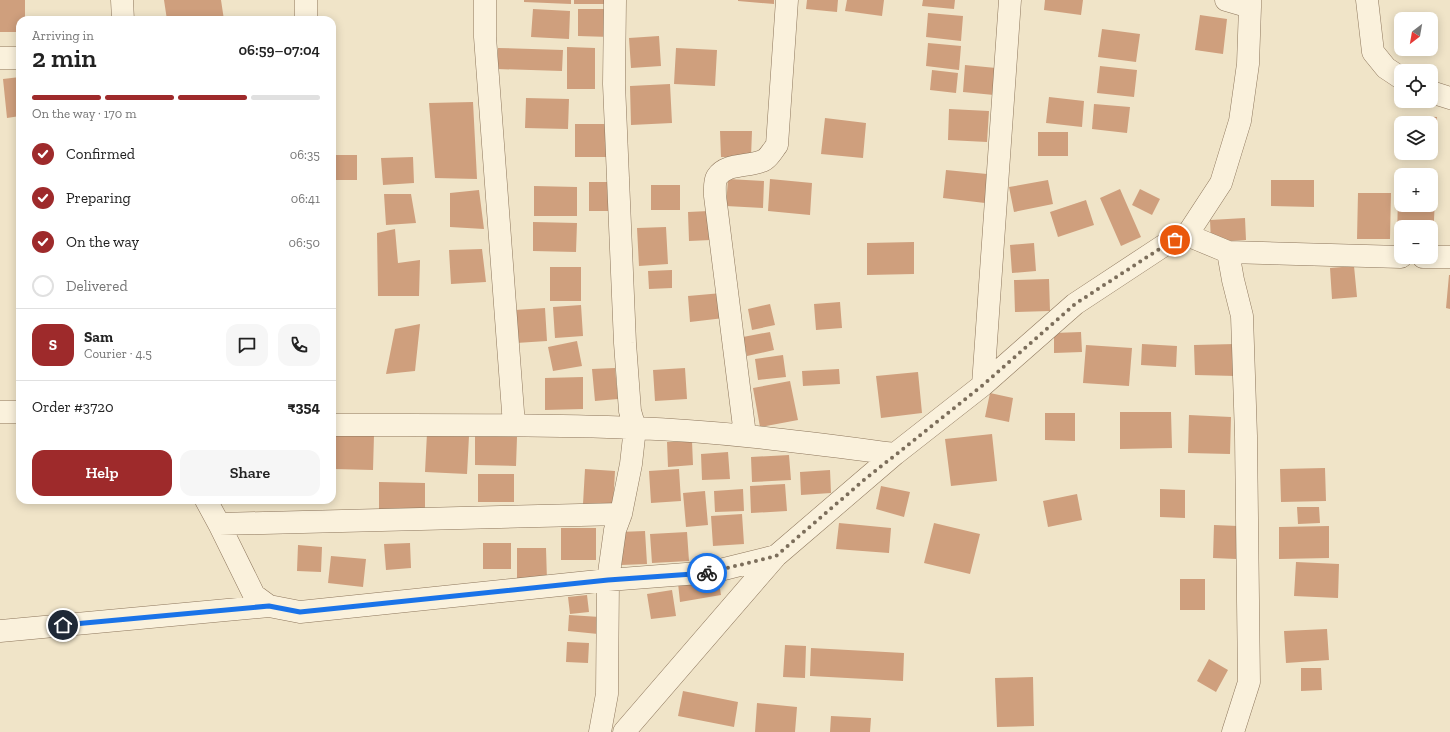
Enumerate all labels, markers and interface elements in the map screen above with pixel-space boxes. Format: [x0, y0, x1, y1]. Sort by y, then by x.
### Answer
north arrow [1394, 12, 1438, 56]
map controls [1394, 12, 1438, 264]
text: Arriving in [32, 28, 94, 43]
text: 06:59–07:04 [238, 41, 320, 59]
text: 2 min [32, 42, 96, 74]
button: locate [1394, 64, 1438, 108]
text: On the way · 170 m [32, 106, 136, 121]
button: layers [1394, 116, 1438, 160]
icon: check [32, 143, 54, 165]
text: Confirmed [66, 145, 135, 163]
text: 06:35 [290, 147, 320, 162]
button: + [1394, 168, 1438, 212]
icon: check [32, 187, 54, 209]
text: Preparing [66, 189, 131, 207]
text: 06:41 [291, 191, 320, 206]
button: − [1394, 220, 1438, 264]
pin [1158, 223, 1192, 257]
icon: bag [1164, 229, 1186, 251]
icon: check [32, 231, 54, 253]
text: On the way [66, 233, 139, 251]
text: 06:50 [289, 235, 320, 250]
text: Delivered [66, 277, 128, 295]
button: chat [226, 324, 268, 366]
button: phone [278, 324, 320, 366]
text: Sam [84, 328, 113, 346]
text: S [49, 336, 57, 354]
text: Courier · 4.5 [84, 346, 152, 361]
text: Order #3720 [32, 398, 114, 416]
text: ₹354 [288, 398, 320, 416]
button: Help [32, 450, 172, 496]
button: Share [180, 450, 320, 496]
courier [687, 553, 727, 593]
icon: bike [696, 562, 718, 584]
pin [46, 608, 80, 642]
icon: home [52, 614, 74, 636]

